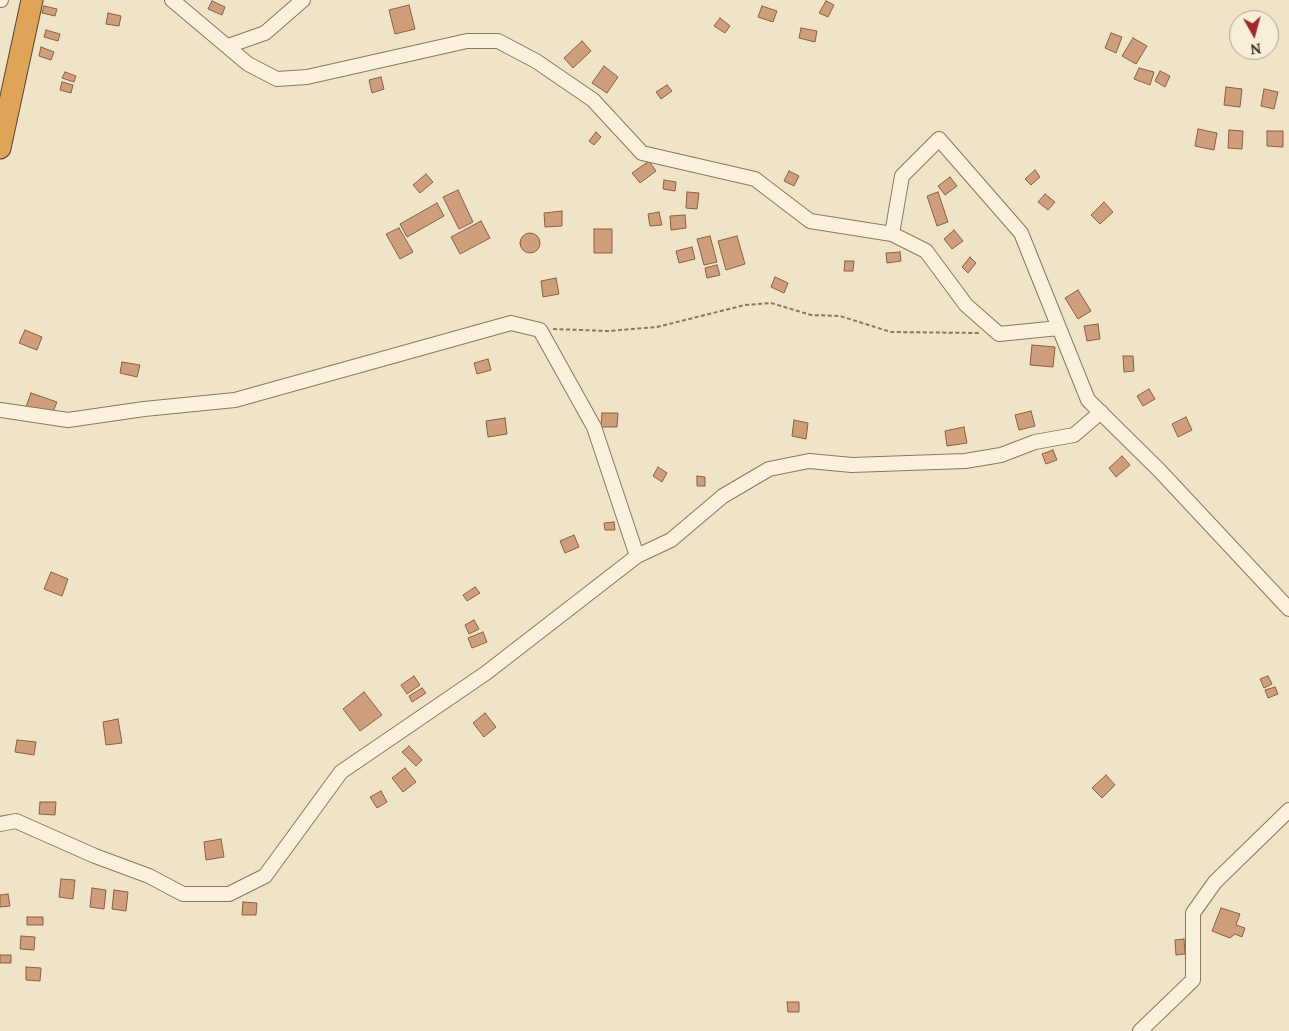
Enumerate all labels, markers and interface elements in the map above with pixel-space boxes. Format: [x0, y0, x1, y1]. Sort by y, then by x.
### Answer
north arrow [1229, 10, 1279, 60]
text: N [1249, 39, 1262, 58]

